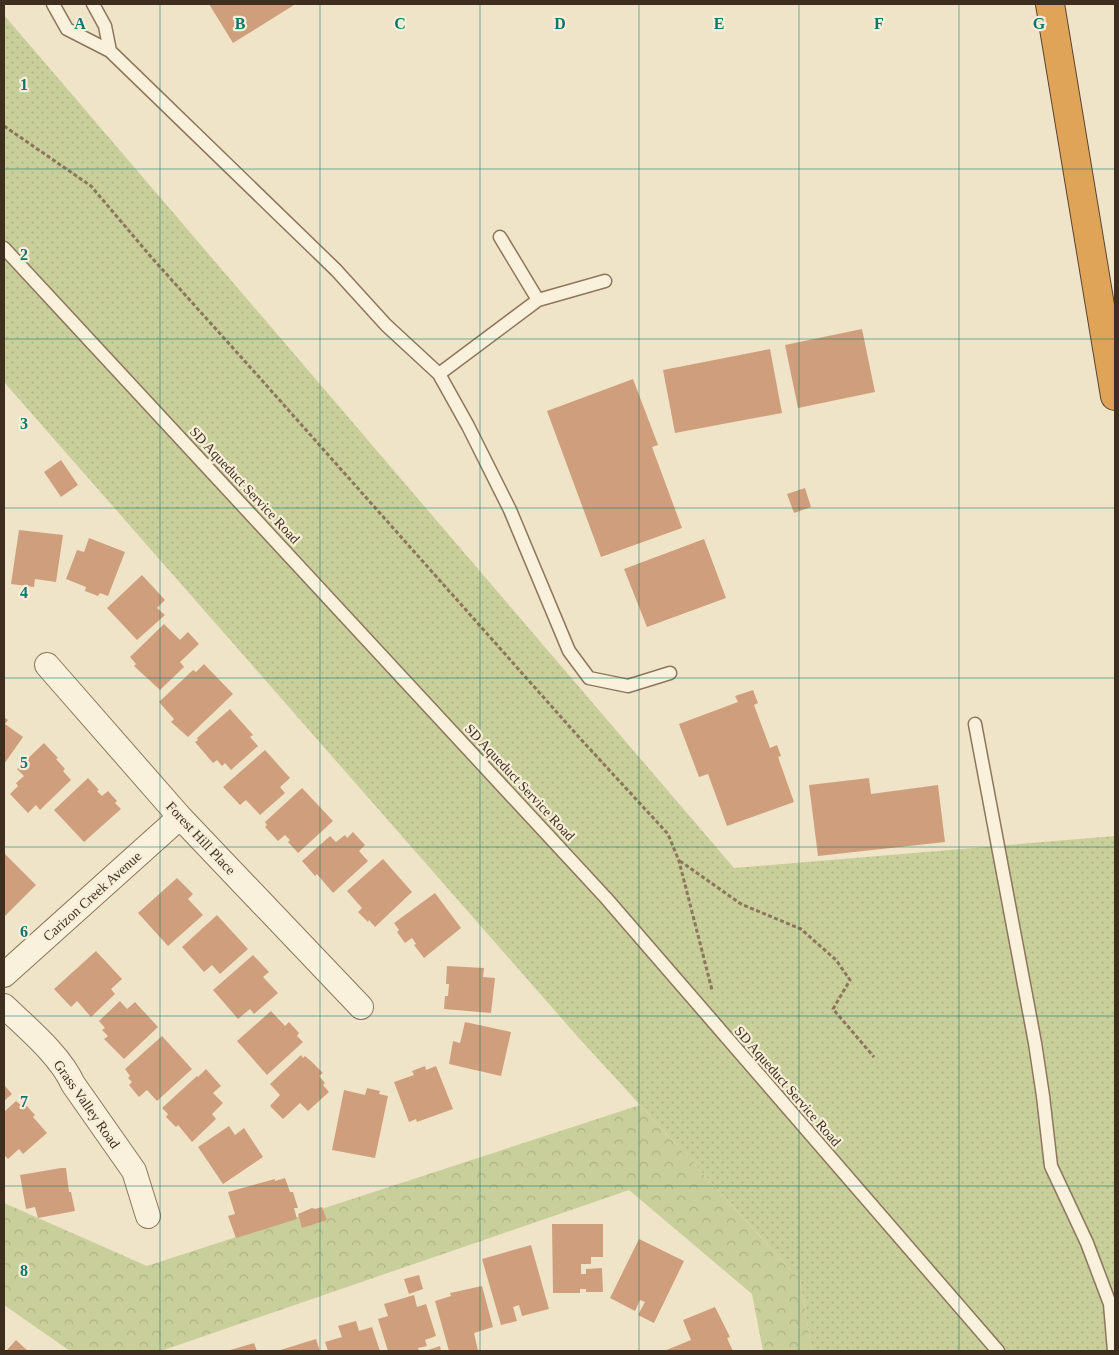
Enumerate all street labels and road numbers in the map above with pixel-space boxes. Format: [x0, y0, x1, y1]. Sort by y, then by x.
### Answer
street label: SD Aqueduct Service Road [187, 424, 302, 547]
street label: SD Aqueduct Service Road [462, 721, 577, 844]
street label: Forest Hill Place [163, 799, 238, 878]
street label: Carizon Creek Avenue [40, 848, 144, 944]
street label: SD Aqueduct Service Road [732, 1023, 844, 1149]
street label: Grass Valley Road [51, 1057, 123, 1151]

